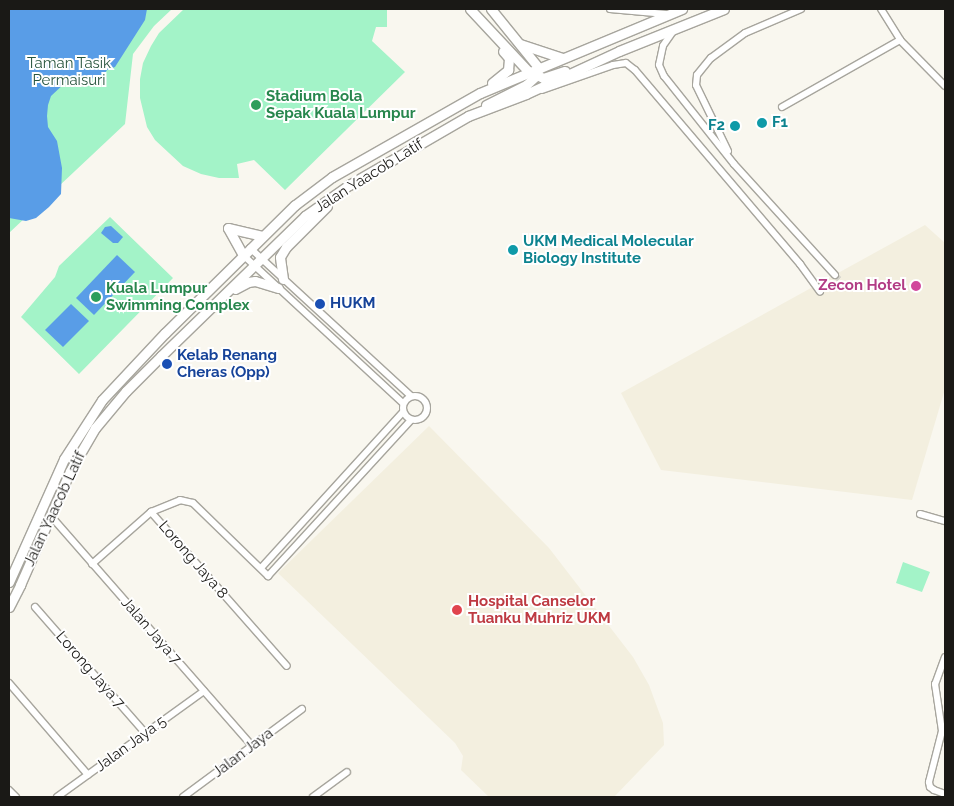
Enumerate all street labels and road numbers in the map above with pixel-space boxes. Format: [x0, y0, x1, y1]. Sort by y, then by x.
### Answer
street label: Jalan Yaacob Latif [311, 135, 427, 217]
street label: Jalan Yaacob Latif [20, 448, 90, 570]
street label: Lorong Jaya 8 [154, 517, 232, 603]
street label: Jalan Jaya 7 [117, 594, 185, 668]
street label: Lorong Jaya 7 [52, 628, 128, 712]
street label: Jalan Jaya 5 [92, 712, 170, 776]
street label: Jalan Jaya [209, 724, 277, 782]

